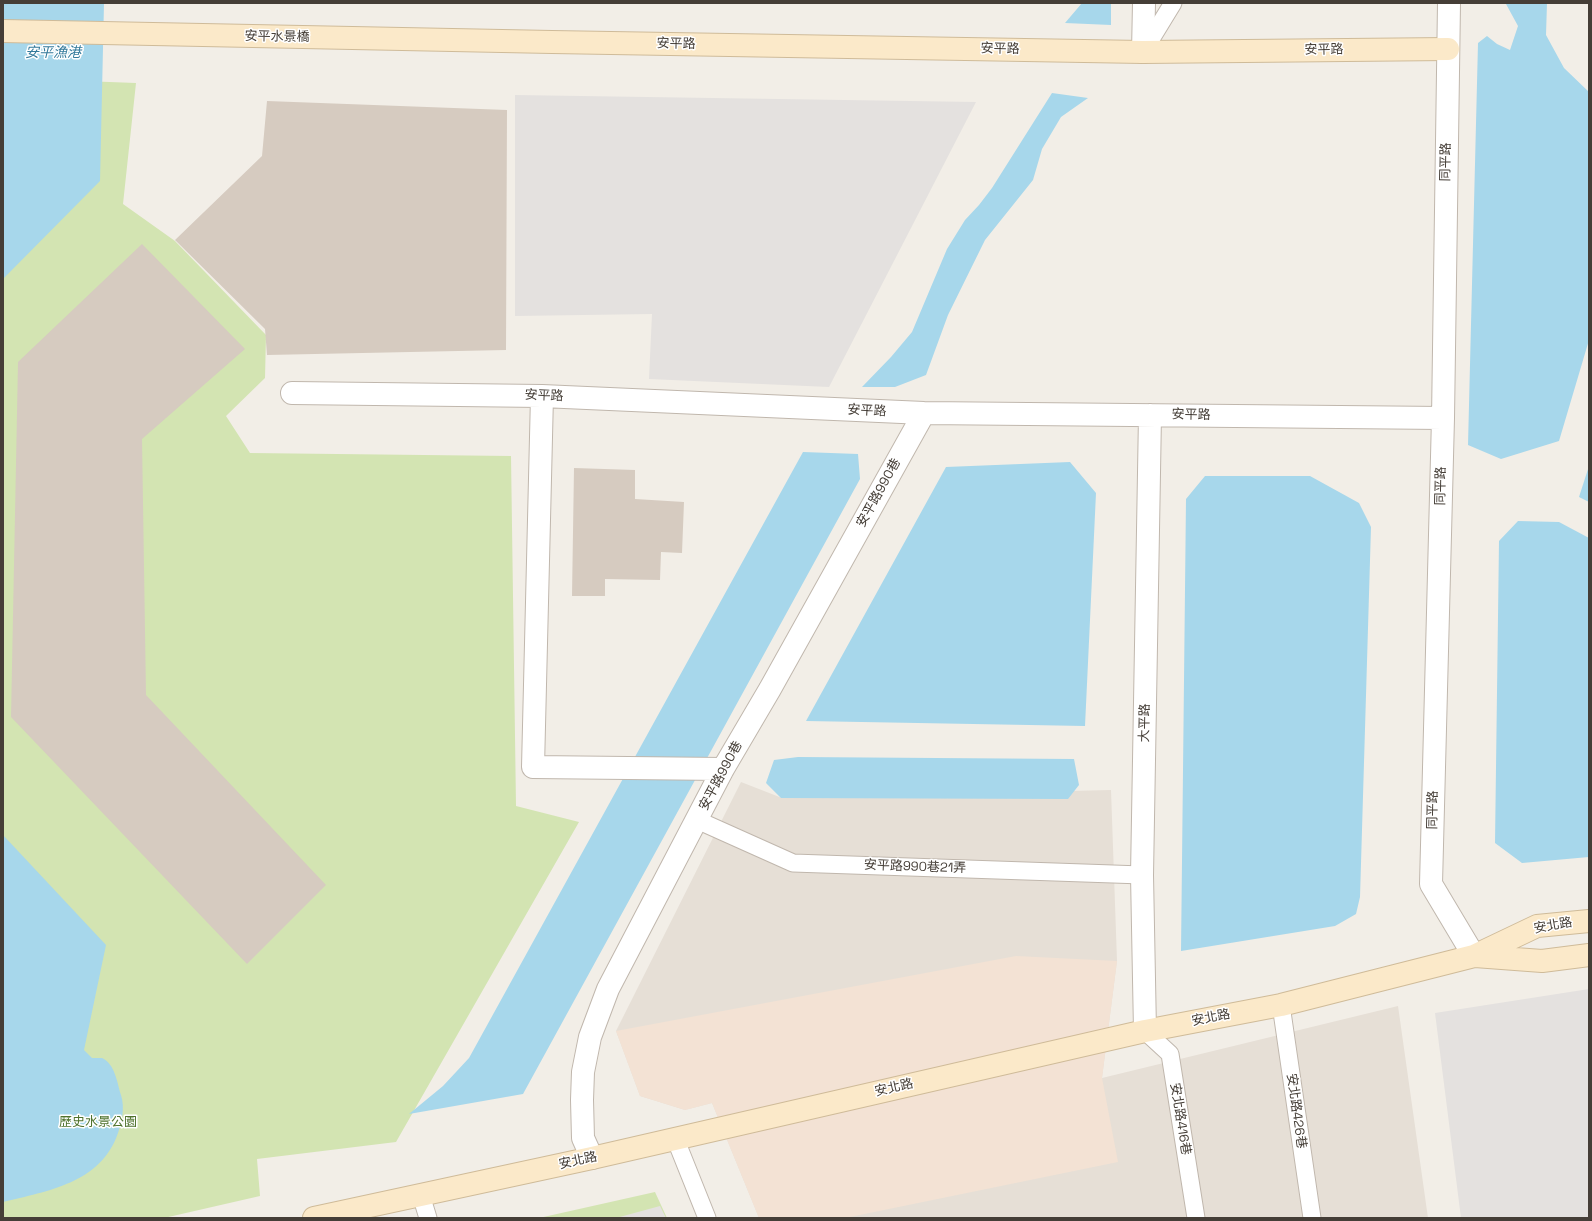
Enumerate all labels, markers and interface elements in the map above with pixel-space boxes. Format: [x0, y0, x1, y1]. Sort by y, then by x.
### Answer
street label: 安平水景橋 [244, 29, 310, 45]
street label: 安平路 [656, 36, 696, 52]
street label: 安平路 [980, 41, 1020, 57]
street label: 安平路 [1304, 42, 1344, 58]
water label: 安平漁港 [25, 45, 81, 61]
street label: 同平路 [1438, 142, 1454, 182]
street label: 安平路 [524, 388, 564, 404]
street label: 安平路 [847, 402, 887, 420]
street label: 安平路 [1171, 407, 1211, 423]
street label: 安平路990巷 [854, 456, 904, 530]
street label: 同平路 [1433, 466, 1449, 506]
street label: 大平路 [1137, 703, 1153, 743]
street label: 安平路990巷 [696, 739, 746, 813]
street label: 同平路 [1425, 790, 1441, 830]
street label: 安平路990巷21弄 [864, 857, 966, 877]
street label: 安北路 [1532, 915, 1574, 937]
street label: 安北路 [1190, 1007, 1232, 1029]
street label: 安北路426巷 [1283, 1072, 1309, 1150]
street label: 安北路 [873, 1076, 915, 1100]
street label: 安北路416巷 [1167, 1082, 1193, 1156]
park label: 歷史水景公園 [59, 1114, 137, 1130]
street label: 安北路 [557, 1149, 599, 1173]

